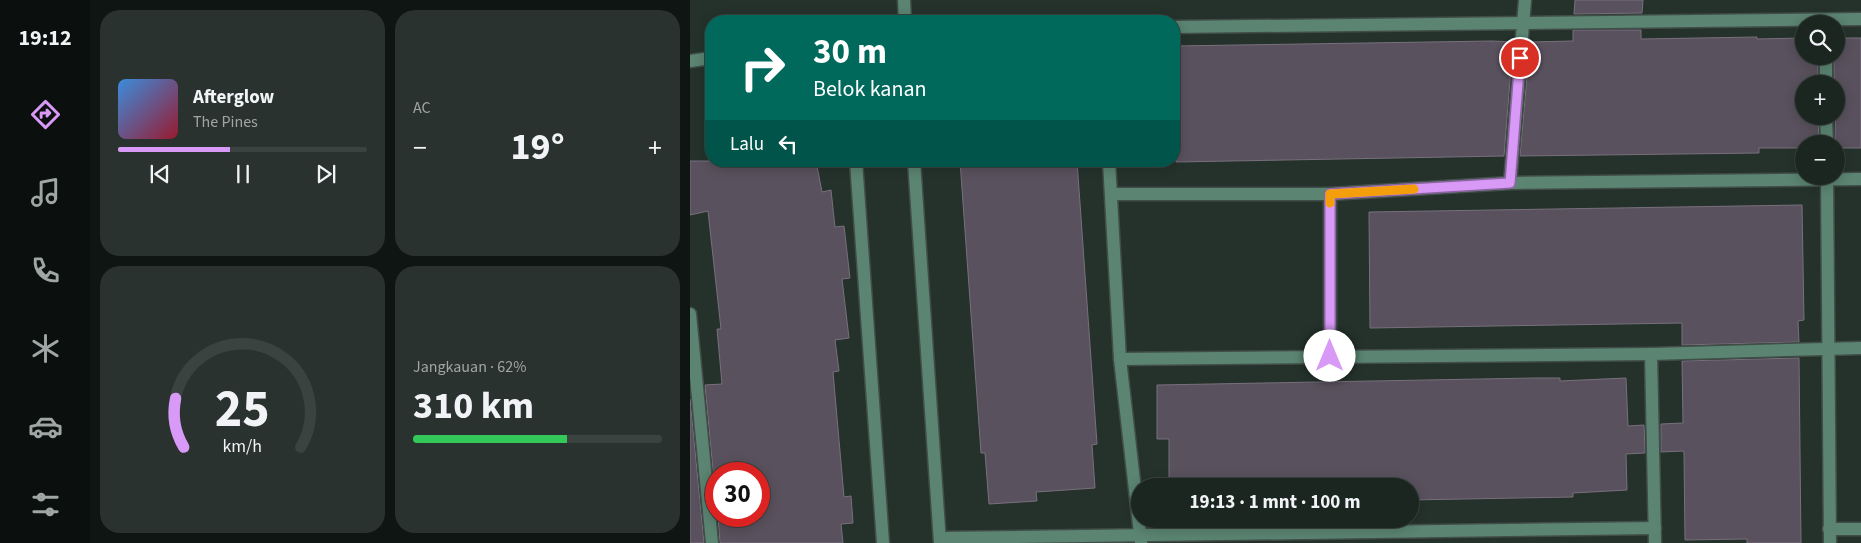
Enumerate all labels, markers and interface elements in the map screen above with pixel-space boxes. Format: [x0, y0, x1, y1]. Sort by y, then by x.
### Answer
map controls [1795, 15, 1845, 185]
button: search [1795, 15, 1845, 65]
text: 19:12 [18, 22, 72, 54]
text: 30 m [813, 27, 887, 77]
icon: right [730, 35, 795, 100]
pin [1499, 37, 1541, 79]
icon: arrive [1506, 44, 1534, 72]
text: Belok kanan [813, 73, 927, 105]
button: + [1795, 75, 1845, 125]
text: Afterglow [193, 84, 274, 111]
icon: directions [28, 97, 63, 132]
text: AC [413, 97, 431, 119]
text: The Pines [193, 111, 258, 133]
text: 19° [511, 120, 565, 174]
text: − [413, 128, 427, 168]
text: + [648, 128, 662, 168]
icon: left [774, 130, 802, 158]
text: Lalu [730, 131, 764, 158]
button: − [1795, 135, 1845, 185]
icon: previous [146, 160, 174, 188]
icon: pause [229, 160, 257, 188]
icon: next [312, 160, 340, 188]
icon: music [28, 175, 63, 210]
icon: phone [28, 253, 63, 288]
position arrow [1303, 329, 1355, 381]
icon: climate [28, 331, 63, 366]
text: Jangkauan · 62% [413, 356, 526, 378]
text: 25 [215, 373, 270, 447]
text: 310 km [413, 379, 534, 433]
icon: car [28, 409, 63, 444]
text: km/h [223, 434, 262, 459]
speed limit sign: 30 [705, 462, 770, 527]
icon: filters [28, 487, 63, 522]
text: 19:13 · 1 mnt · 100 m [1190, 489, 1360, 516]

